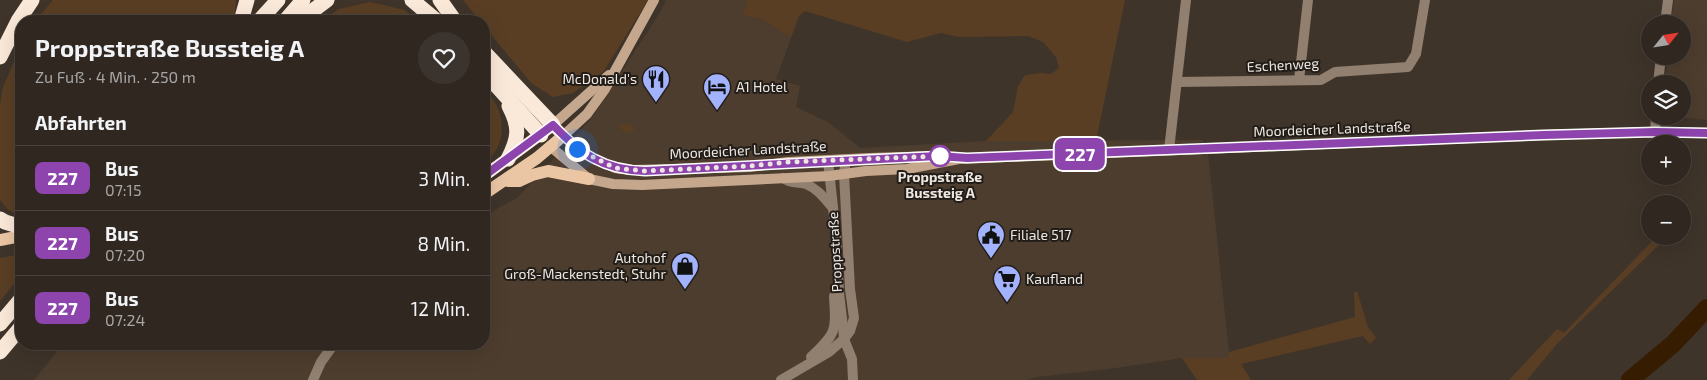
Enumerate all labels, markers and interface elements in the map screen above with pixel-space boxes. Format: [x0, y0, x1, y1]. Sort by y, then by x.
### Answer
north arrow [1641, 15, 1691, 65]
map controls [1641, 15, 1691, 245]
button: heart [418, 32, 470, 84]
text: Proppstraße Bussteig A [35, 33, 304, 62]
street label: Eschenweg [1246, 54, 1320, 75]
restaurant icon: McDonald's [641, 64, 671, 103]
text: Zu Fuß · 4 Min. · 250 m [35, 67, 196, 86]
place label: McDonald's [563, 70, 637, 87]
hotel icon: A1 Hotel [702, 72, 732, 111]
button: layers [1641, 75, 1691, 125]
place label: A1 Hotel [736, 78, 788, 95]
text: Abfahrten [35, 111, 127, 134]
street label: Moordeicher Landstraße [1253, 117, 1411, 140]
button: + [1641, 135, 1691, 185]
your location [565, 137, 590, 162]
street label: Moordeicher Landstraße [669, 137, 827, 162]
line badge: 227 [1051, 138, 1109, 170]
text: 227 [1065, 143, 1095, 165]
marker: Proppstraße Bussteig A [929, 145, 951, 167]
text: Bus [105, 157, 139, 180]
text: 227 [47, 167, 78, 189]
text: 3 Min. [418, 167, 470, 190]
place label: Proppstraße Bussteig A [898, 168, 982, 201]
text: 07:15 [105, 180, 142, 199]
button: − [1641, 195, 1691, 245]
street label: Proppstraße [824, 211, 845, 293]
public building icon: Filiale 517 [976, 220, 1006, 259]
text: Bus [105, 222, 139, 245]
place label: Filiale 517 [1010, 226, 1071, 243]
text: 227 [47, 232, 78, 254]
text: 8 Min. [417, 232, 470, 255]
text: 07:20 [105, 245, 145, 264]
place label: Autohof Groß-Mackenstedt, Stuhr [504, 249, 667, 282]
shop icon: Autohof Groß-Mackenstedt, Stuhr [670, 251, 700, 290]
supermarket icon: Kaufland [992, 264, 1022, 303]
place label: Kaufland [1026, 270, 1083, 287]
text: Bus [105, 287, 139, 310]
text: 227 [47, 297, 78, 319]
text: 12 Min. [411, 297, 470, 320]
text: 07:24 [105, 310, 145, 329]

